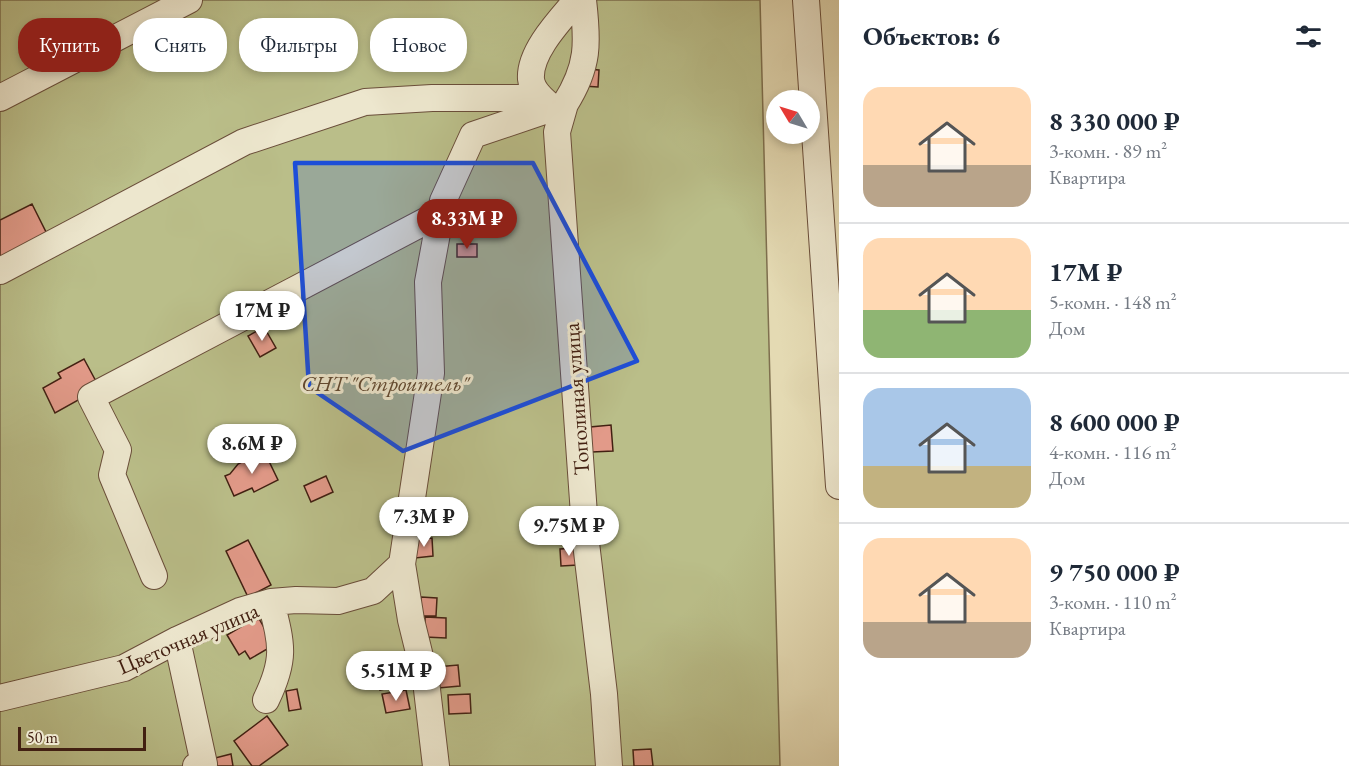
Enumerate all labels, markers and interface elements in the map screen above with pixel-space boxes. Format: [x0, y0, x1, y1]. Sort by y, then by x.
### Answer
chip: Купить [18, 18, 121, 72]
chip: Снять [133, 18, 227, 72]
chip: Фильтры [239, 18, 358, 72]
chip: Новое [370, 18, 467, 72]
text: Объектов: 6 [863, 19, 1000, 53]
icon: filters [1292, 20, 1325, 53]
north arrow [766, 90, 820, 144]
map controls [766, 90, 820, 144]
text: 8 330 000 ₽ [1049, 104, 1180, 138]
icon: home [911, 111, 983, 183]
text: 3-комн. · 89 m² [1049, 138, 1167, 164]
text: Квартира [1049, 164, 1126, 190]
pin: 8.33M ₽ [412, 199, 522, 250]
text: 8.33M ₽ [431, 205, 503, 231]
text: 17M ₽ [1049, 255, 1123, 289]
icon: home [911, 262, 983, 334]
text: 5-комн. · 148 m² [1049, 289, 1177, 315]
pin: 17M ₽ [220, 291, 304, 342]
text: 17M ₽ [234, 297, 290, 323]
text: Дом [1049, 315, 1085, 341]
street label: Тополиная улица [557, 322, 596, 476]
park label: СНТ "Строитель" [301, 369, 471, 398]
text: 8 600 000 ₽ [1049, 405, 1180, 439]
icon: home [911, 412, 983, 484]
pin: 8.6M ₽ [203, 424, 301, 475]
text: 8.6M ₽ [221, 430, 283, 456]
text: 4-комн. · 116 m² [1049, 439, 1177, 465]
text: Дом [1049, 465, 1085, 491]
pin: 7.3M ₽ [375, 497, 473, 548]
text: 7.3M ₽ [393, 503, 455, 529]
pin: 9.75M ₽ [514, 506, 624, 557]
text: 9.75M ₽ [533, 512, 605, 538]
text: 9 750 000 ₽ [1049, 555, 1180, 589]
icon: home [911, 562, 983, 634]
text: 3-комн. · 110 m² [1049, 589, 1177, 615]
street label: Цветочная улица [113, 596, 263, 681]
text: Квартира [1049, 615, 1126, 641]
pin: 5.51M ₽ [341, 651, 451, 702]
text: 5.51M ₽ [360, 657, 432, 683]
scale bar [18, 724, 146, 752]
text: 50 m [27, 727, 58, 748]

